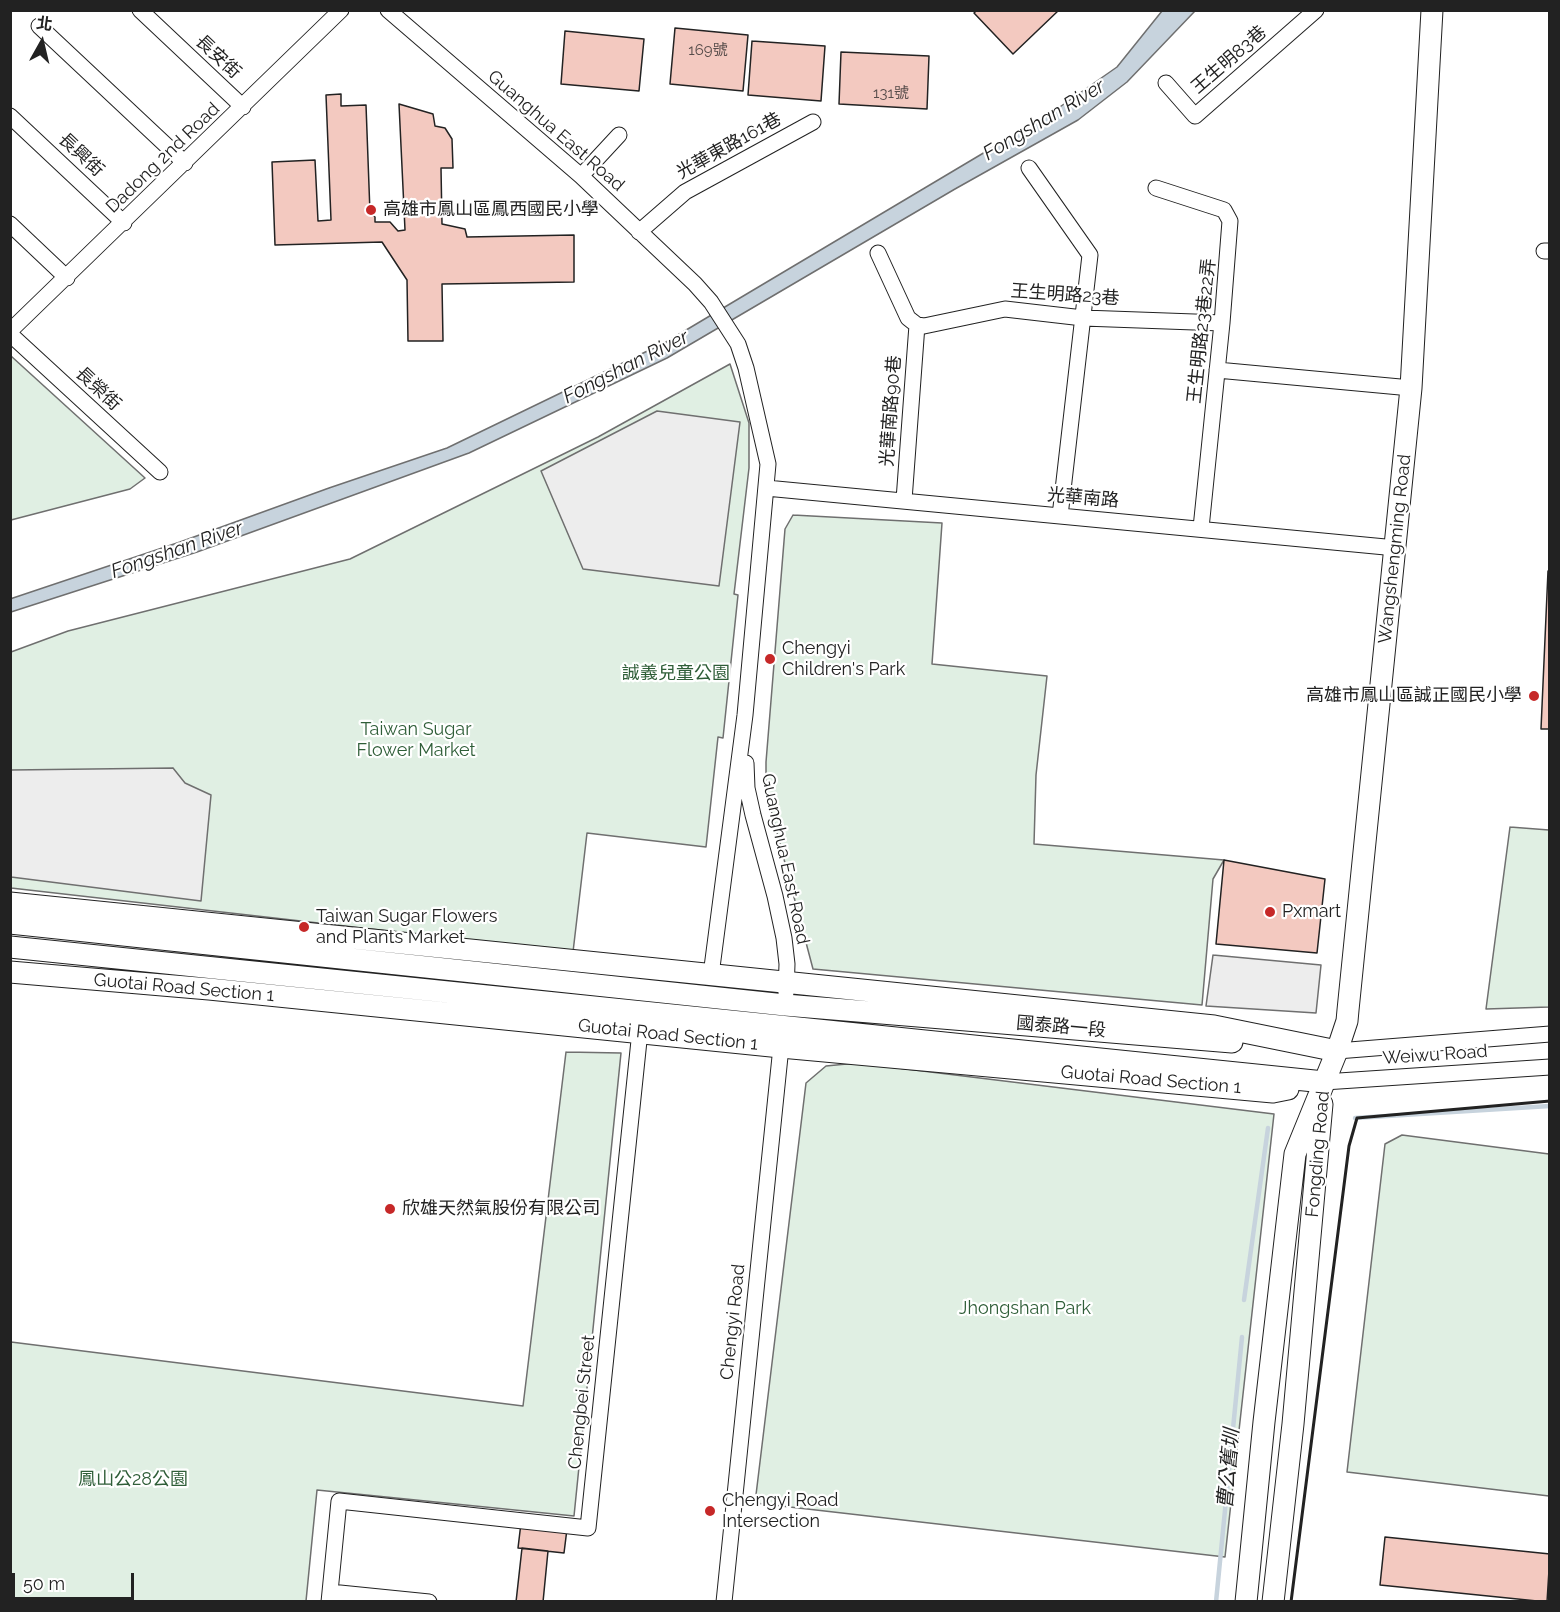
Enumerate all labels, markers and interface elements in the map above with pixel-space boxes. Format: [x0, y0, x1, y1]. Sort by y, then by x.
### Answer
north arrow [12, 12, 72, 72]
text: 北 [35, 13, 54, 34]
street label: 王生明83巷 [1187, 22, 1271, 98]
street label: 長安街 [191, 31, 245, 83]
house number: 169號 [688, 41, 728, 59]
street label: Guanghua East Road [483, 66, 629, 196]
water label: Fongshan River [979, 74, 1109, 166]
house number: 131號 [873, 84, 909, 102]
street label: Dadong 2nd Road [102, 98, 224, 218]
street label: 光華東路161巷 [673, 108, 785, 184]
street label: 長興街 [54, 129, 108, 181]
place label: 高雄市鳳山區鳳西國民小學 [383, 199, 599, 221]
marker: 高雄市鳳山區鳳西國民小學 [364, 203, 378, 217]
street label: 王生明路23巷22弄 [1184, 257, 1220, 405]
street label: 王生明路23巷 [1010, 280, 1120, 310]
water label: Fongshan River [559, 325, 693, 409]
street label: 光華南路90巷 [876, 355, 906, 467]
street label: 長榮街 [71, 363, 125, 415]
street label: Wangshengming Road [1374, 453, 1416, 645]
street label: 光華南路 [1046, 484, 1120, 512]
water label: Fongshan River [108, 516, 246, 584]
place label: Chengyi Children's Park [782, 638, 905, 680]
marker: Chengyi Children's Park [763, 652, 777, 666]
park label: 誠義兒童公園 [622, 663, 730, 685]
place label: 高雄市鳳山區誠正國民小學 [1306, 685, 1522, 707]
marker: 高雄市鳳山區誠正國民小學 [1527, 689, 1541, 703]
park label: Taiwan Sugar Flower Market [356, 719, 476, 762]
street label: Guanghua East Road [756, 772, 814, 946]
place label: Pxmart [1282, 901, 1341, 923]
marker: Pxmart [1263, 905, 1277, 919]
place label: Taiwan Sugar Flowers and Plants Market [316, 906, 497, 948]
marker: Taiwan Sugar Flowers and Plants Market [297, 920, 311, 934]
street label: Guotai Road Section 1 [93, 969, 275, 1007]
street label: 國泰路一段 [1015, 1012, 1107, 1042]
street label: Guotai Road Section 1 [577, 1015, 759, 1055]
street label: Weiwu Road [1382, 1041, 1488, 1069]
street label: Guotai Road Section 1 [1060, 1061, 1242, 1099]
street label: Fongding Road [1302, 1090, 1334, 1218]
place label: 欣雄天然氣股份有限公司 [402, 1198, 600, 1220]
marker: 欣雄天然氣股份有限公司 [383, 1202, 397, 1216]
street label: Chengyi Road [716, 1263, 750, 1381]
park label: Jhongshan Park [959, 1298, 1091, 1320]
street label: Chengbei Street [564, 1334, 600, 1470]
water label: 曹公舊圳 [1214, 1428, 1244, 1510]
park label: 鳳山公28公園 [78, 1469, 188, 1491]
place label: Chengyi Road Intersection [722, 1490, 838, 1532]
marker: Chengyi Road Intersection [703, 1504, 717, 1518]
scale bar [15, 1561, 136, 1599]
text: 50 m [23, 1573, 65, 1594]

